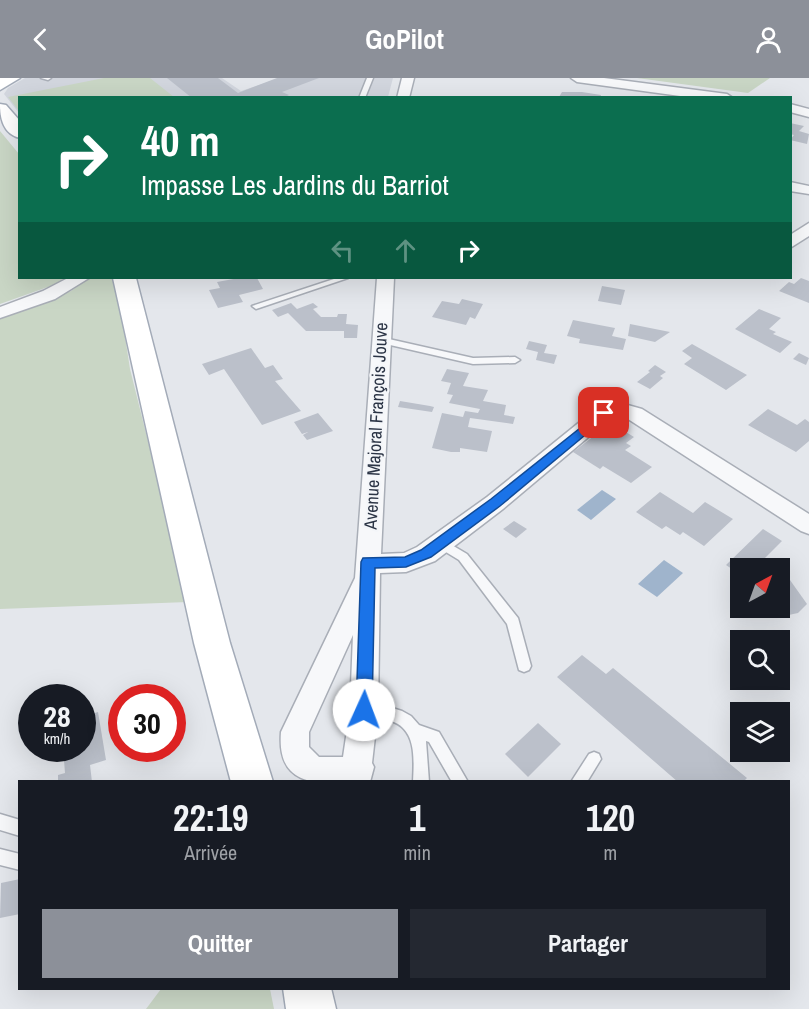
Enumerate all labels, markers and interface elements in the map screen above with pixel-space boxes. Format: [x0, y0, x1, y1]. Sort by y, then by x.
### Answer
text: GoPilot [365, 21, 444, 57]
icon: back [24, 23, 57, 56]
icon: person [752, 23, 785, 56]
text: 40 m [141, 113, 220, 169]
icon: right [42, 120, 120, 198]
text: Impasse Les Jardins du Barriot [141, 167, 449, 203]
icon: left [326, 234, 359, 267]
icon: ahead [389, 234, 422, 267]
icon: right [452, 234, 485, 267]
street label: Avenue Majoral François Jouve [358, 322, 393, 531]
pin [578, 387, 629, 438]
icon: arrive [587, 396, 620, 429]
north arrow [730, 558, 790, 618]
map controls [730, 558, 790, 762]
button: search [730, 630, 790, 690]
position arrow [332, 678, 396, 742]
speed limit sign: 30 [108, 684, 186, 762]
text: 28 [43, 696, 71, 736]
button: layers [730, 702, 790, 762]
text: km/h [44, 728, 70, 749]
text: 22:19 [173, 794, 248, 842]
text: 1 [409, 794, 425, 842]
text: 120 [586, 794, 635, 842]
text: Arrivée [184, 839, 237, 866]
text: min [403, 839, 431, 866]
text: m [604, 839, 617, 866]
button: Quitter [42, 909, 398, 978]
button: Partager [410, 909, 766, 978]

